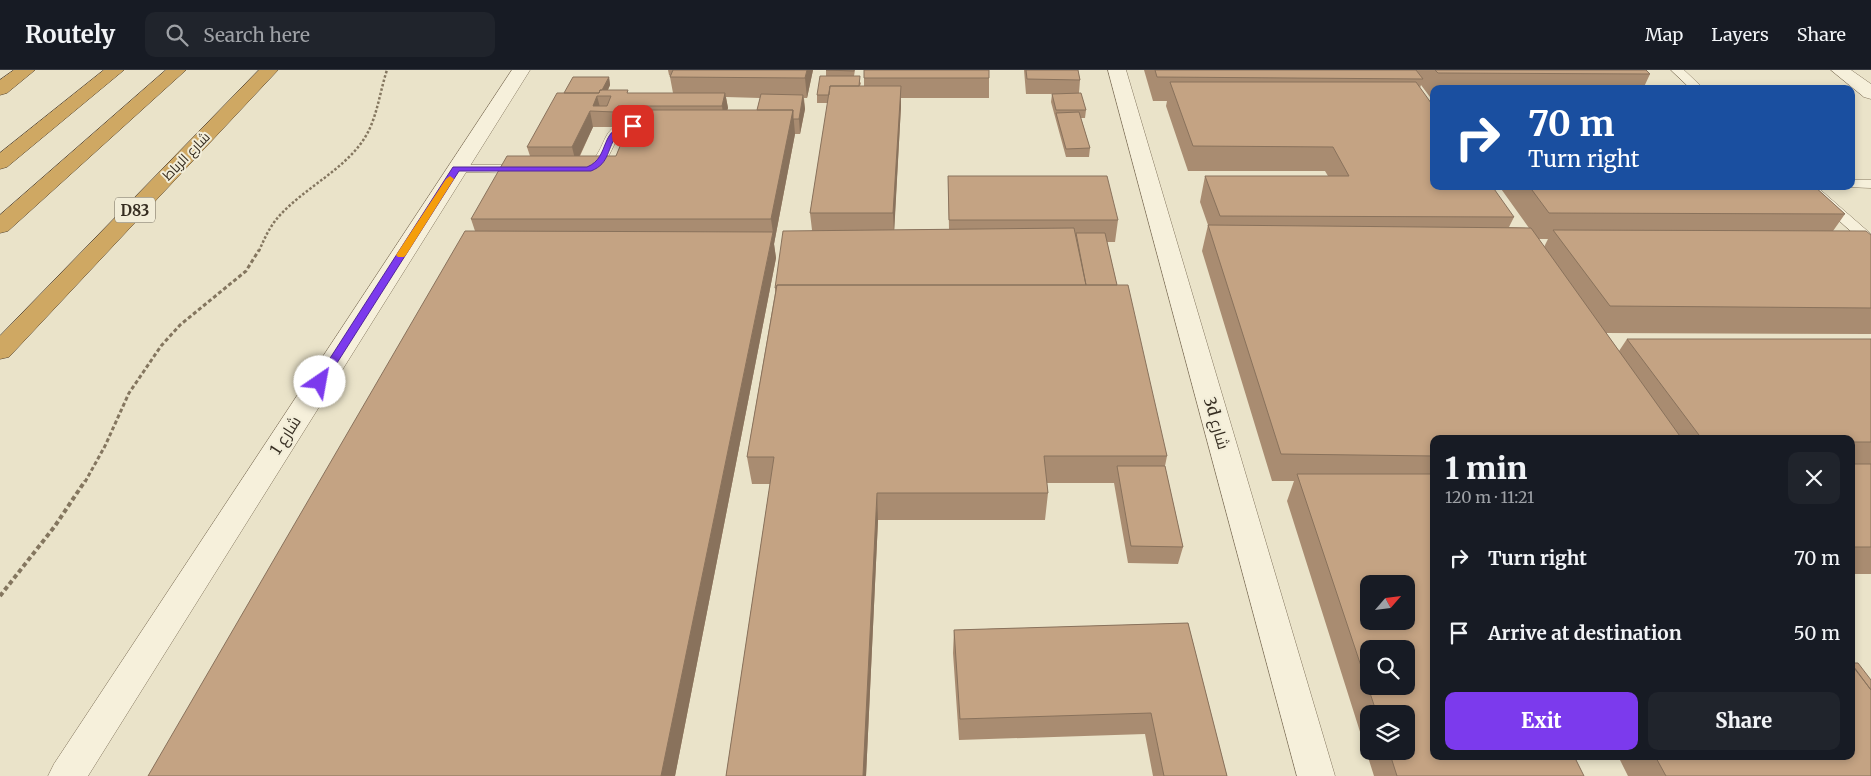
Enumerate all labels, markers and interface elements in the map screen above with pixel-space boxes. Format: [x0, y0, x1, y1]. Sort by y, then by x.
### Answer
search box [145, 12, 495, 57]
text: Routely [25, 19, 115, 50]
icon: search [163, 21, 191, 49]
text: Search here [203, 23, 310, 47]
text: Map [1645, 23, 1683, 46]
text: Layers [1711, 23, 1769, 46]
text: Share [1797, 23, 1846, 46]
text: 70 m [1528, 102, 1615, 146]
pin [612, 105, 654, 147]
icon: right [1445, 105, 1510, 170]
icon: arrive [619, 112, 647, 140]
street label: شارع الرباط [158, 128, 214, 184]
text: Turn right [1528, 145, 1639, 173]
road number: D83 [115, 198, 155, 222]
position arrow [293, 355, 345, 407]
street label: 3d شارع [1198, 394, 1234, 452]
street label: شارع 1 [265, 412, 307, 459]
text: 1 min [1445, 449, 1527, 487]
button: close [1788, 452, 1840, 504]
text: 120 m · 11:21 [1445, 487, 1534, 507]
icon: right [1445, 544, 1473, 572]
text: Turn right [1488, 546, 1587, 570]
text: 70 m [1794, 546, 1840, 570]
north arrow [1360, 575, 1415, 630]
map controls [1360, 575, 1415, 760]
icon: arrive [1445, 619, 1473, 647]
text: Arrive at destination [1488, 621, 1682, 645]
text: 50 m [1794, 621, 1840, 645]
button: search [1360, 640, 1415, 695]
button: Exit [1445, 692, 1638, 750]
button: Share [1648, 692, 1840, 750]
button: layers [1360, 705, 1415, 760]

